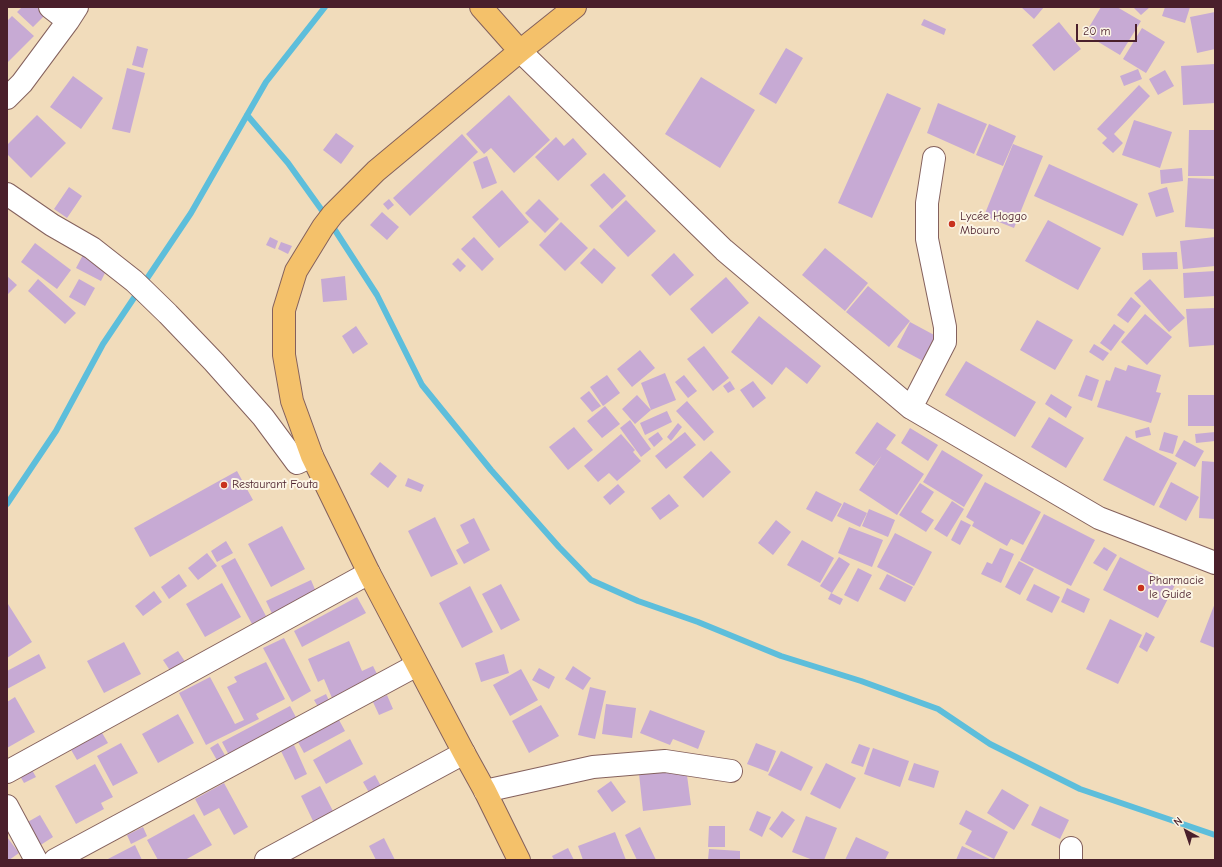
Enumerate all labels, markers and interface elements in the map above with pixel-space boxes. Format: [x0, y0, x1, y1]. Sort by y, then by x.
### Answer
scale bar [1078, 16, 1139, 42]
text: 20 m [1083, 24, 1111, 38]
place label: Lycée Hoggo Mbouro [960, 210, 1027, 238]
marker: Lycée Hoggo Mbouro [947, 219, 957, 229]
place label: Restaurant Fouta [232, 478, 318, 492]
marker: Restaurant Fouta [219, 480, 229, 490]
place label: Pharmacie le Guide [1149, 574, 1204, 602]
marker: Pharmacie le Guide [1136, 583, 1146, 593]
north arrow [1166, 811, 1206, 851]
text: N [1171, 814, 1185, 829]

